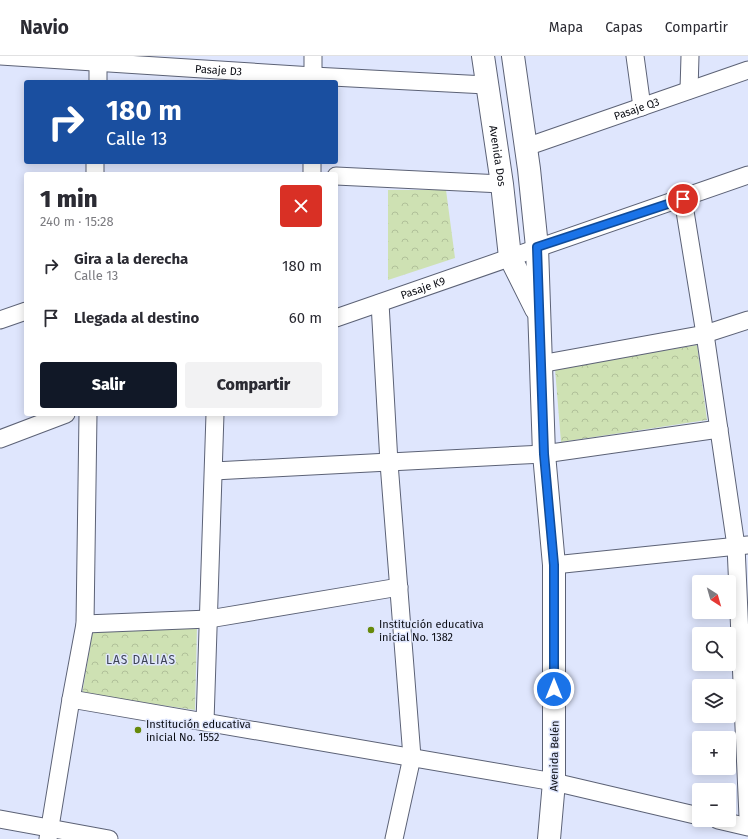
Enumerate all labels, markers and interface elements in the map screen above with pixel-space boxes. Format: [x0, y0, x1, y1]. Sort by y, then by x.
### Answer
text: Navio [20, 16, 69, 39]
text: Mapa [549, 19, 583, 36]
text: Capas [605, 19, 643, 36]
text: Compartir [665, 19, 728, 36]
street label: Pasaje D3 [195, 62, 242, 78]
text: 180 m [106, 94, 182, 127]
street label: Pasaje Q3 [612, 95, 661, 123]
icon: right [40, 96, 92, 148]
street label: Avenida Dos [486, 125, 508, 187]
text: Calle 13 [106, 128, 167, 150]
pin [666, 182, 700, 216]
text: 1 min [40, 185, 98, 213]
button: close [280, 185, 322, 227]
icon: arrive [672, 188, 694, 210]
text: 240 m · 15:28 [40, 214, 114, 229]
text: Gira a la derecha [74, 250, 188, 268]
icon: right [40, 255, 62, 277]
text: 180 m [282, 257, 322, 275]
text: Calle 13 [74, 268, 118, 283]
street label: Pasaje K9 [399, 274, 447, 302]
icon: arrive [40, 307, 62, 329]
text: Llegada al destino [74, 309, 199, 327]
text: 60 m [289, 309, 322, 327]
button: Salir [40, 362, 177, 408]
button: Compartir [185, 362, 322, 408]
north arrow [692, 575, 736, 619]
map controls [692, 575, 736, 827]
place label: Institución educativa inicial No. 1382 [379, 618, 484, 644]
marker: Institución educativa inicial No. 1382 [366, 625, 376, 635]
button: search [692, 627, 736, 671]
district label: LAS DALIAS [106, 653, 176, 667]
position arrow [533, 668, 575, 710]
button: layers [692, 679, 736, 723]
place label: Institución educativa inicial No. 1552 [146, 718, 251, 744]
street label: Avenida Belén [547, 720, 562, 792]
marker: Institución educativa inicial No. 1552 [133, 725, 143, 735]
button: + [692, 731, 736, 775]
button: − [692, 783, 736, 827]

